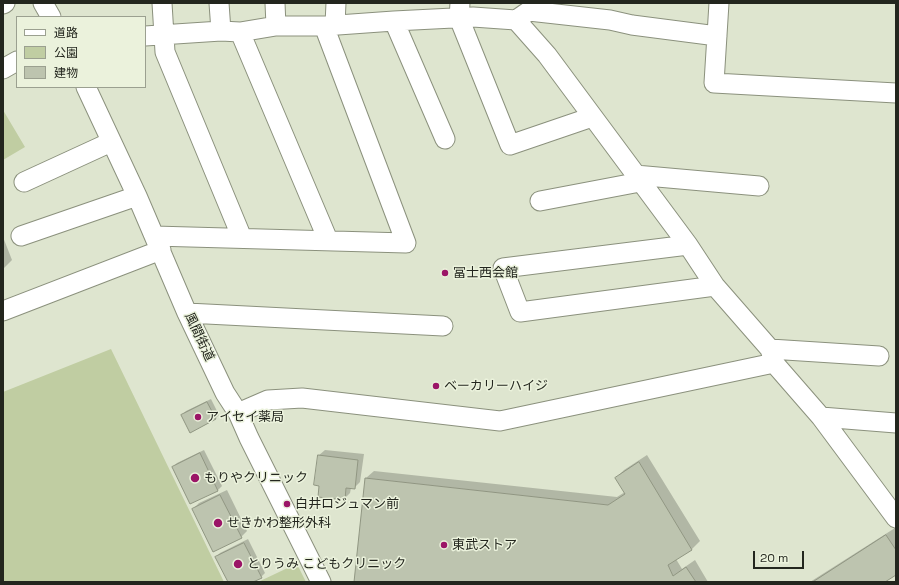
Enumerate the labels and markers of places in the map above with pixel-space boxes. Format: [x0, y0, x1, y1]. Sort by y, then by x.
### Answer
place label: 冨士西会館 [453, 265, 518, 281]
marker: 冨士西会館 [440, 268, 450, 278]
place label: ベーカリーハイジ [444, 378, 548, 394]
marker: ベーカリーハイジ [431, 381, 441, 391]
place label: アイセイ薬局 [206, 409, 284, 425]
marker: アイセイ薬局 [193, 412, 203, 422]
place label: もりやクリニック [204, 470, 308, 486]
marker: もりやクリニック [189, 472, 201, 484]
place label: 白井ロジュマン前 [295, 496, 399, 512]
marker: 白井ロジュマン前 [282, 499, 292, 509]
place label: せきかわ整形外科 [227, 515, 331, 531]
marker: せきかわ整形外科 [212, 517, 224, 529]
place label: 東武ストア [452, 537, 517, 553]
marker: 東武ストア [439, 540, 449, 550]
place label: とりうみ こどもクリニック [247, 556, 406, 572]
marker: とりうみ こどもクリニック [232, 558, 244, 570]

